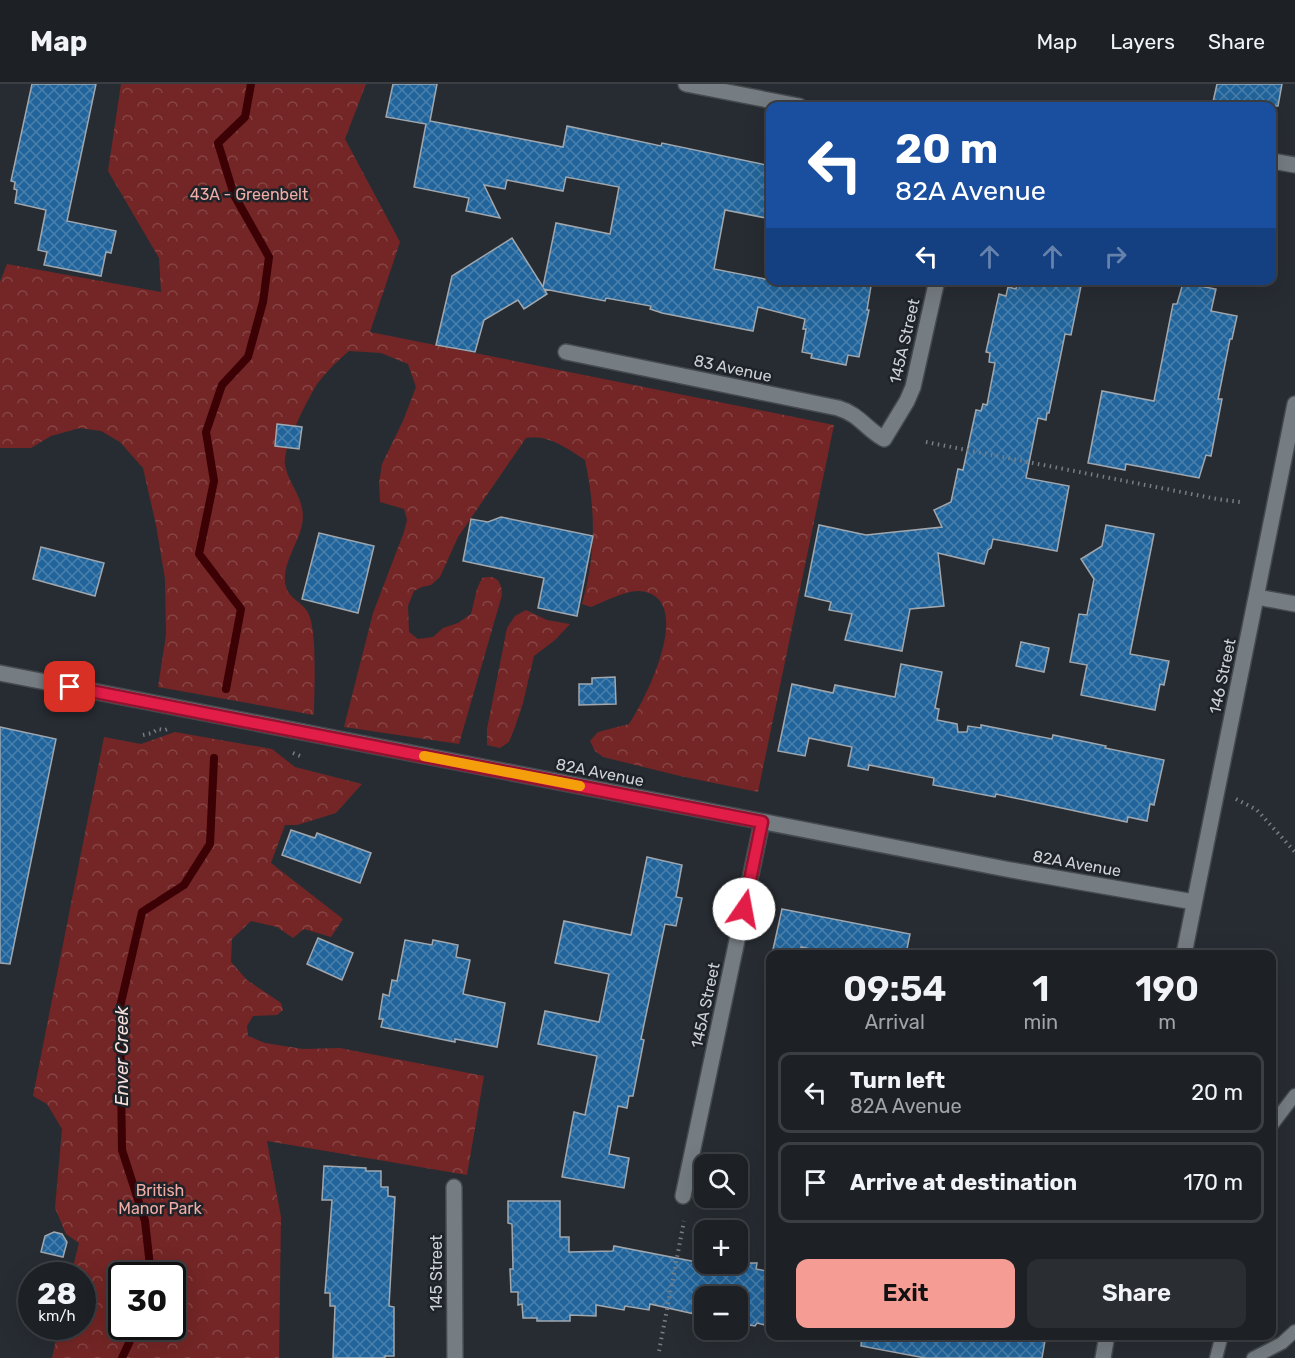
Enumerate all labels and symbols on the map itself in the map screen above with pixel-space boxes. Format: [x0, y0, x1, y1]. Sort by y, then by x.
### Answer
park label: 43A - Greenbelt [190, 185, 308, 204]
street label: 145A Street [885, 297, 924, 386]
street label: 83 Avenue [692, 351, 774, 386]
street label: 146 Street [1205, 637, 1240, 716]
pin [44, 661, 95, 712]
street label: 82A Avenue [554, 755, 646, 790]
street label: 82A Avenue [1031, 846, 1123, 881]
position arrow [712, 877, 776, 941]
street label: 145A Street [687, 961, 724, 1050]
water label: Enver Creek [111, 1005, 133, 1106]
park label: British Manor Park [118, 1181, 202, 1218]
street label: 145 Street [427, 1235, 446, 1311]
speed limit sign: 30 [108, 1262, 186, 1340]

